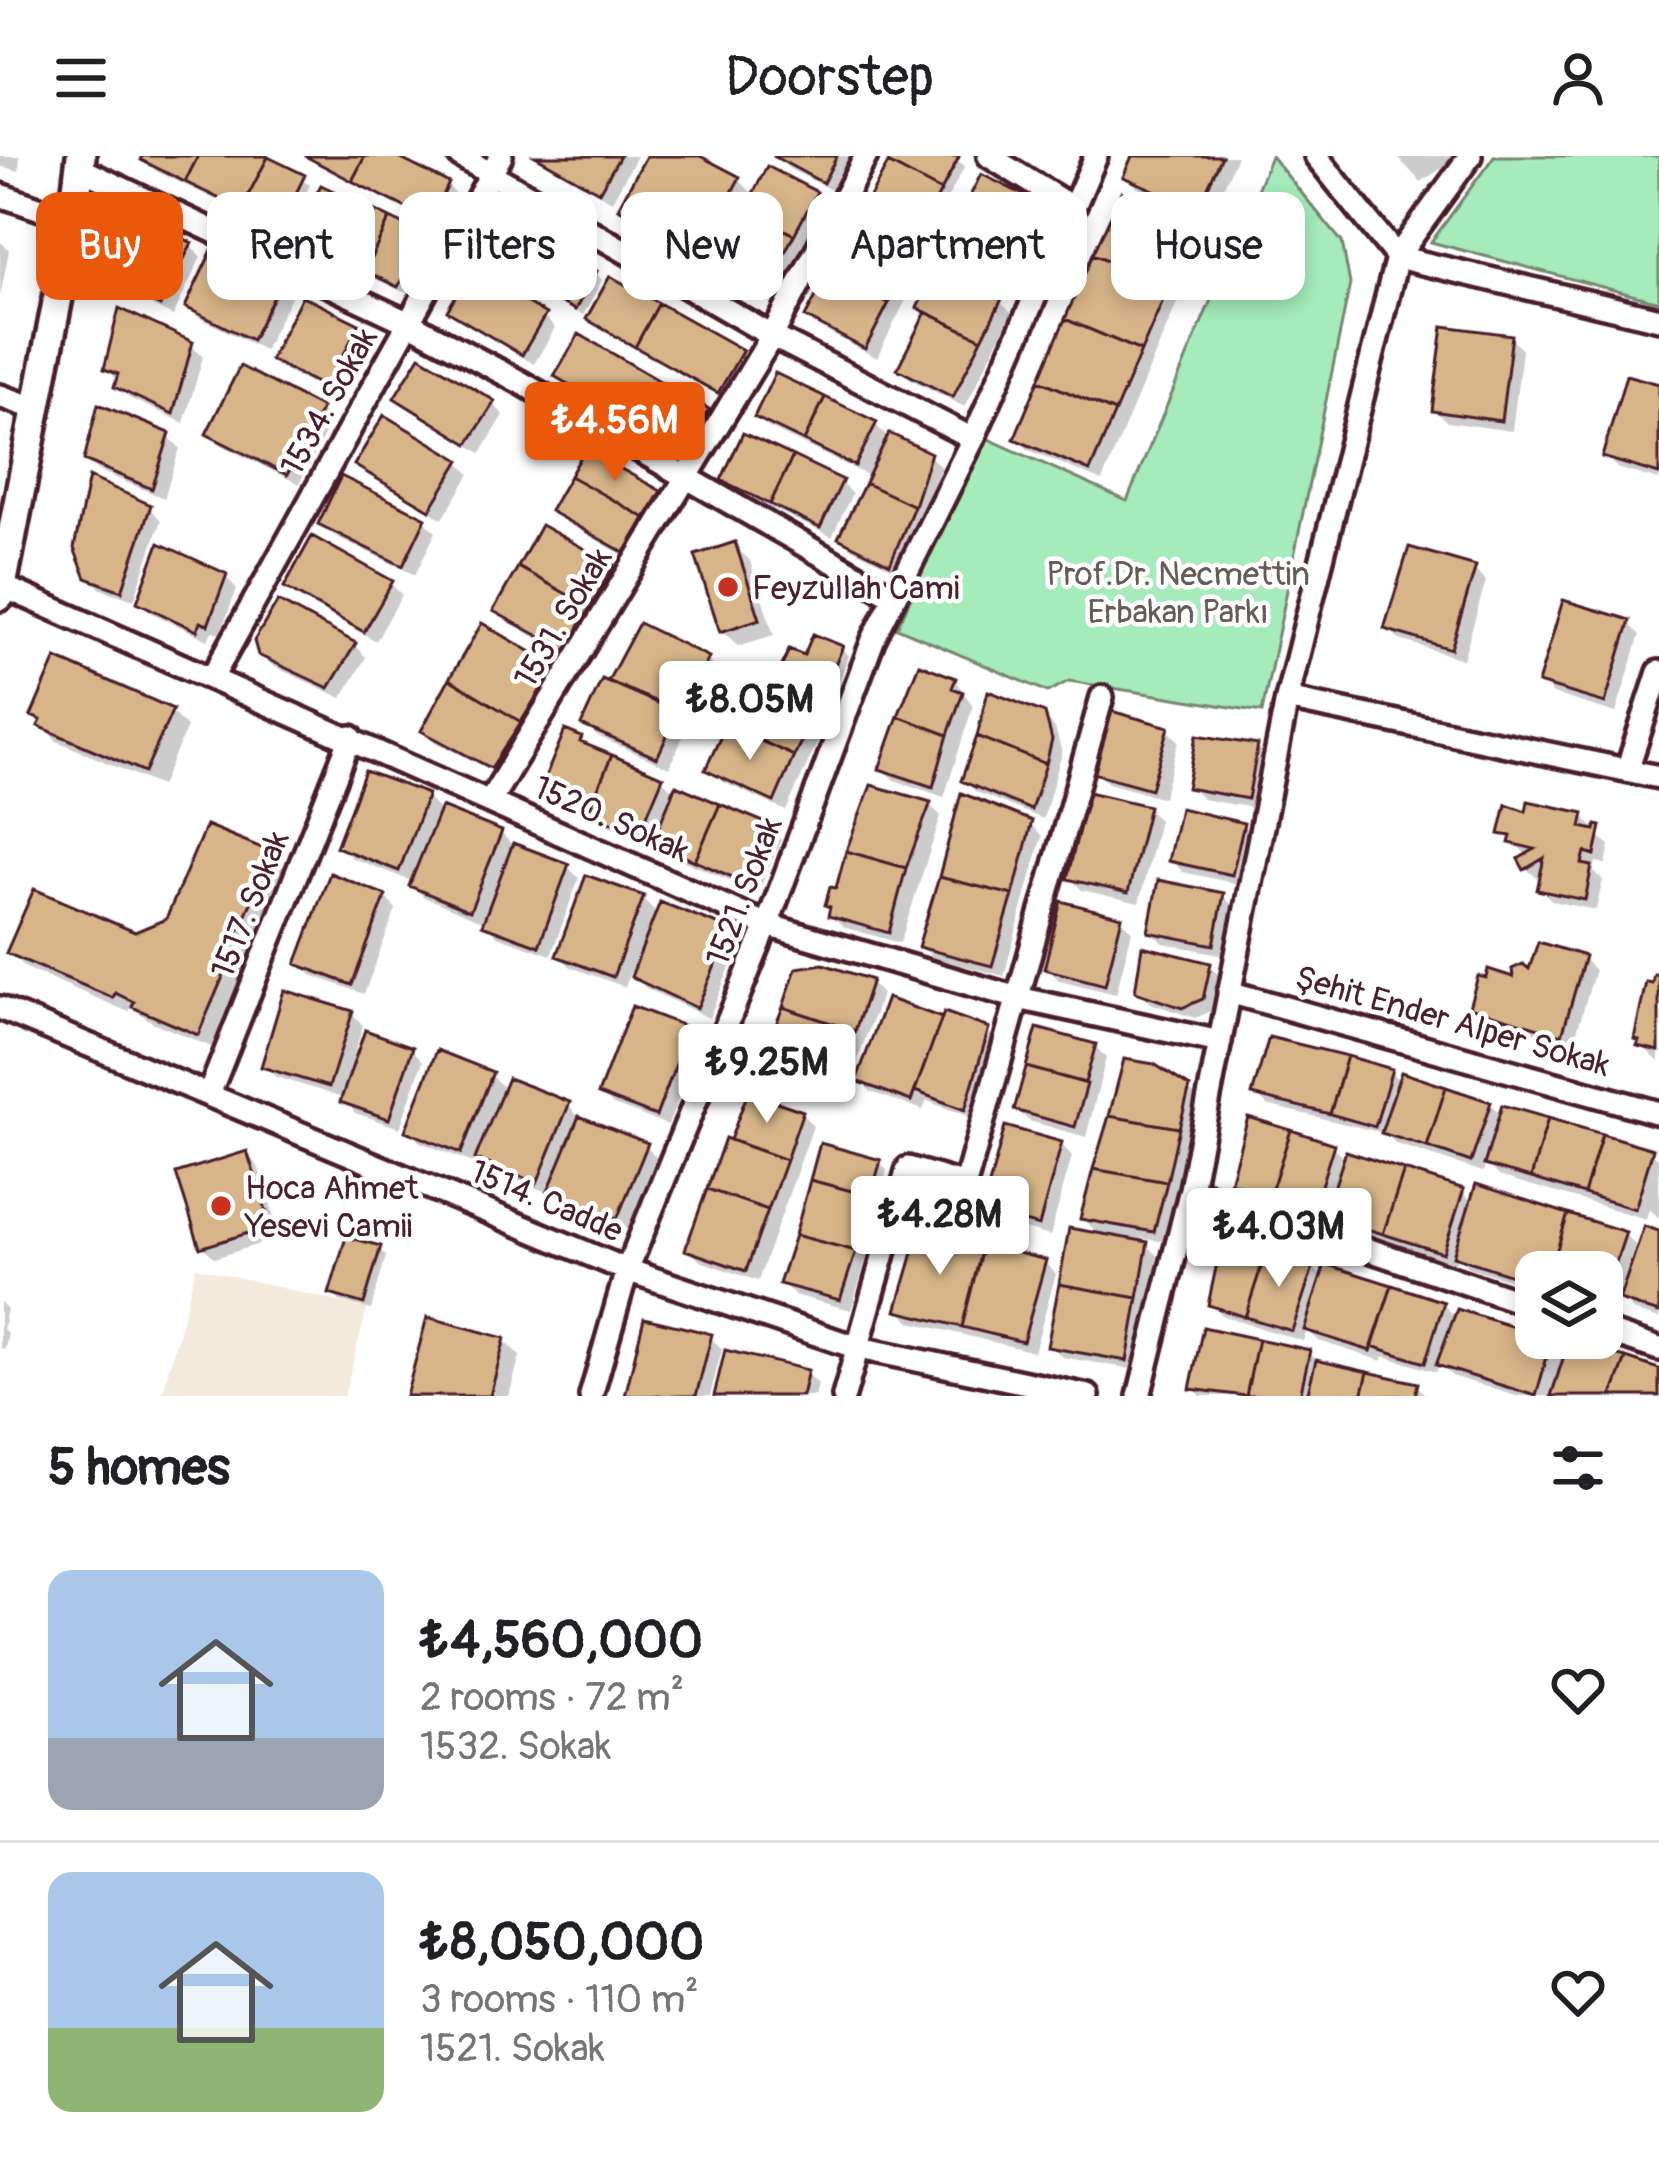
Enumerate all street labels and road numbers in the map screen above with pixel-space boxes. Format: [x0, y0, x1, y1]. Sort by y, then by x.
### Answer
street label: 1534. Sokak [272, 320, 387, 483]
street label: 1531. Sokak [505, 540, 621, 695]
street label: 1520. Sokak [527, 767, 696, 872]
street label: 1521. Sokak [697, 811, 792, 972]
street label: 1517. Sokak [202, 825, 299, 984]
street label: Şehit Ender Alper Sokak [1291, 957, 1615, 1086]
street label: 1514. Cadde [464, 1151, 629, 1252]

